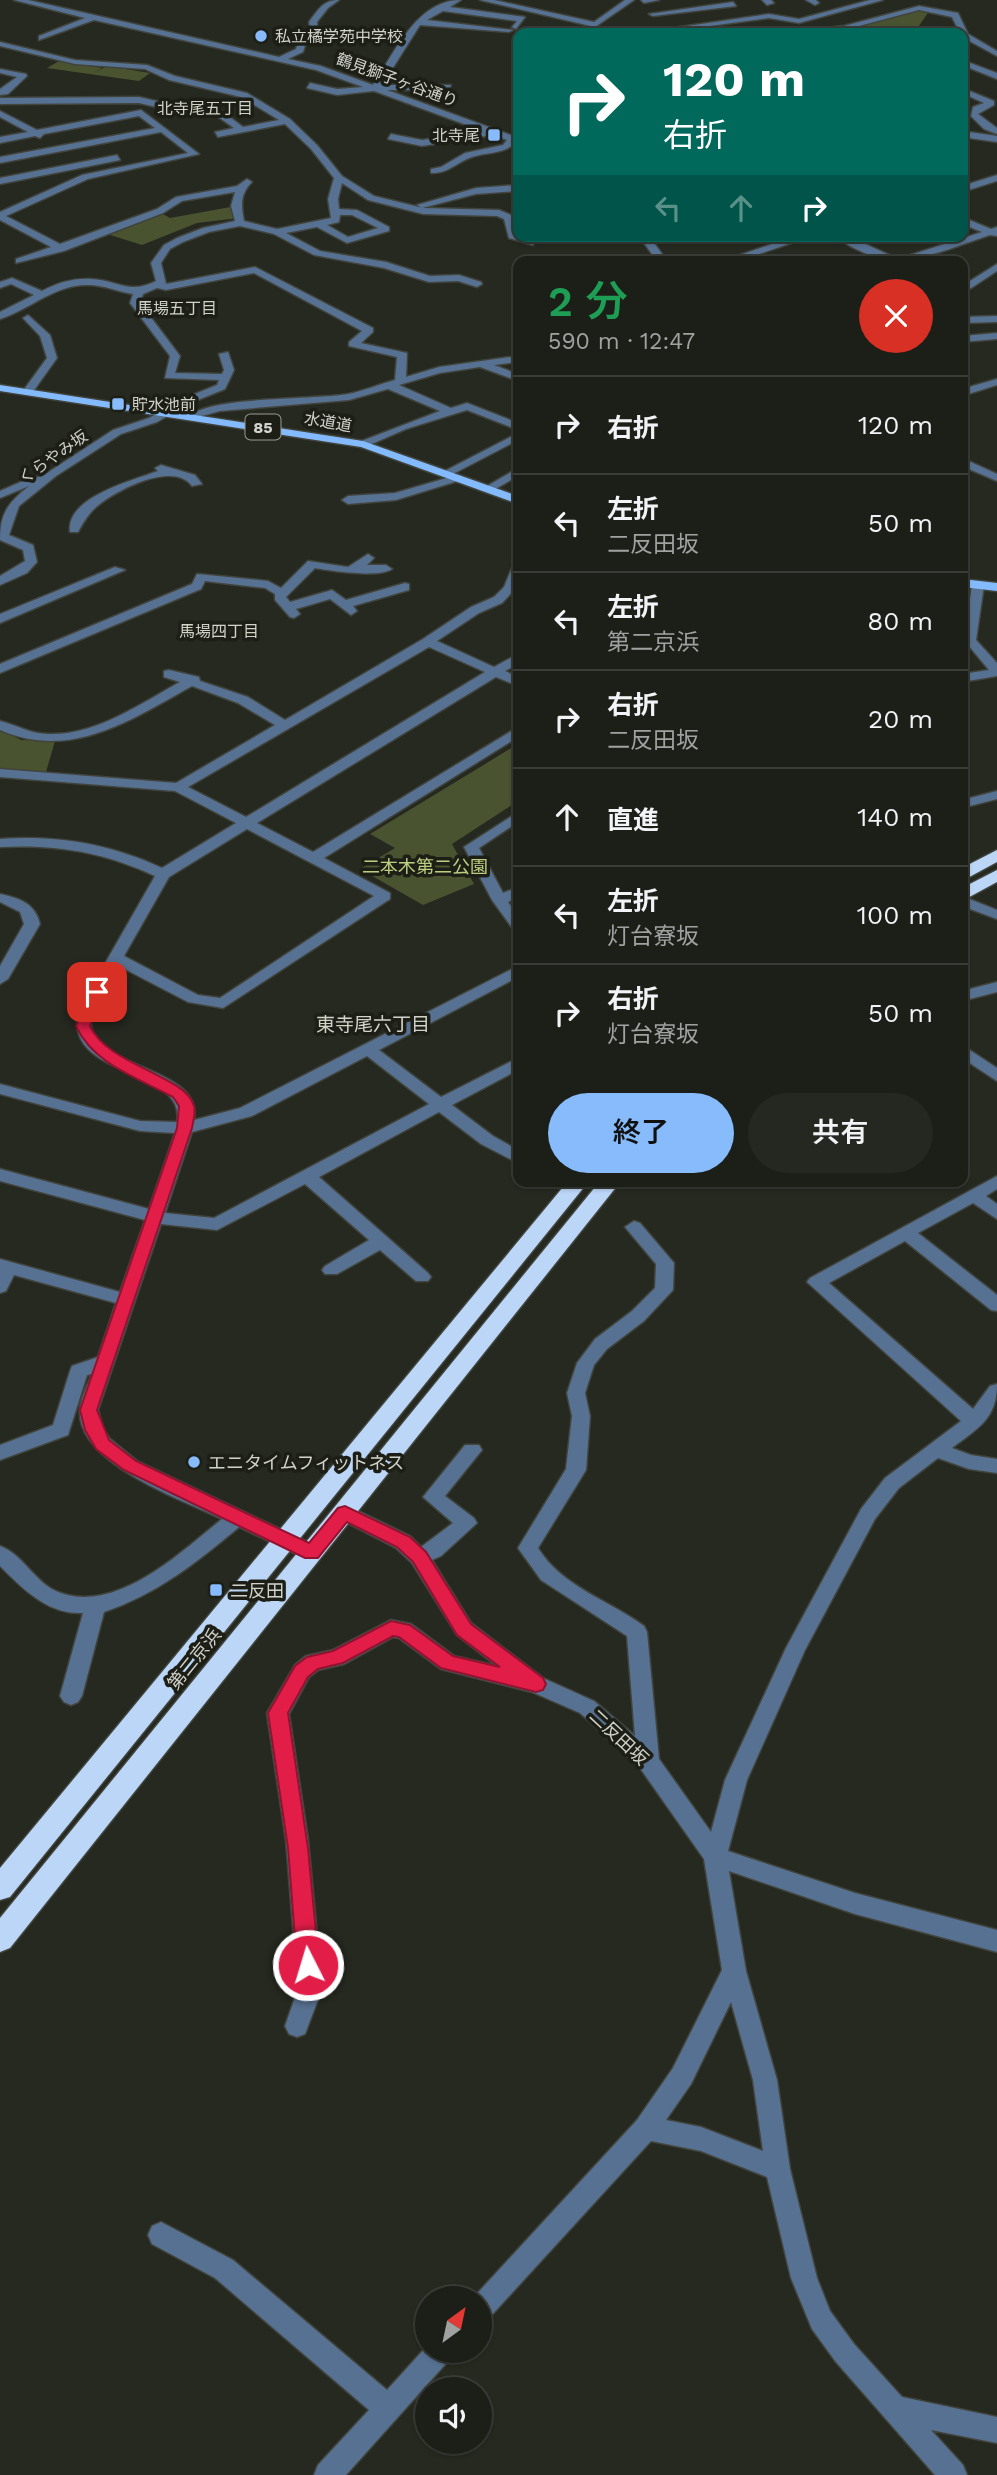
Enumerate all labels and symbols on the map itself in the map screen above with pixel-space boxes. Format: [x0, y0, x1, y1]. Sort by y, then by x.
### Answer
place label: 私立橘学苑中学校 [275, 27, 403, 46]
marker: 私立橘学苑中学校 [253, 28, 269, 44]
street label: 鶴見獅子ヶ谷通り [334, 49, 460, 111]
district label: 北寺尾五丁目 [157, 99, 253, 118]
place label: 北寺尾 [432, 126, 480, 145]
marker: 北寺尾 [486, 127, 502, 143]
district label: 馬場五丁目 [137, 299, 217, 318]
place label: 貯水池前 [132, 395, 196, 414]
marker: 貯水池前 [110, 396, 126, 412]
street label: 水道道 [303, 408, 353, 436]
road number: 85 [246, 414, 280, 440]
street label: くらやみ坂 [15, 426, 91, 488]
district label: 馬場四丁目 [179, 622, 259, 641]
park label: 二本木第二公園 [362, 856, 488, 877]
pin [67, 962, 127, 1022]
district label: 東寺尾六丁目 [316, 1013, 430, 1036]
place label: エニタイムフィットネス [208, 1452, 404, 1473]
marker: エニタイムフィットネス [186, 1454, 202, 1470]
place label: 二反田 [230, 1580, 284, 1601]
marker: 二反田 [208, 1582, 224, 1598]
street label: 第二京浜 [163, 1624, 225, 1694]
street label: 二反田坂 [586, 1705, 652, 1769]
position arrow [271, 1928, 345, 2002]
north arrow [415, 2286, 492, 2362]

